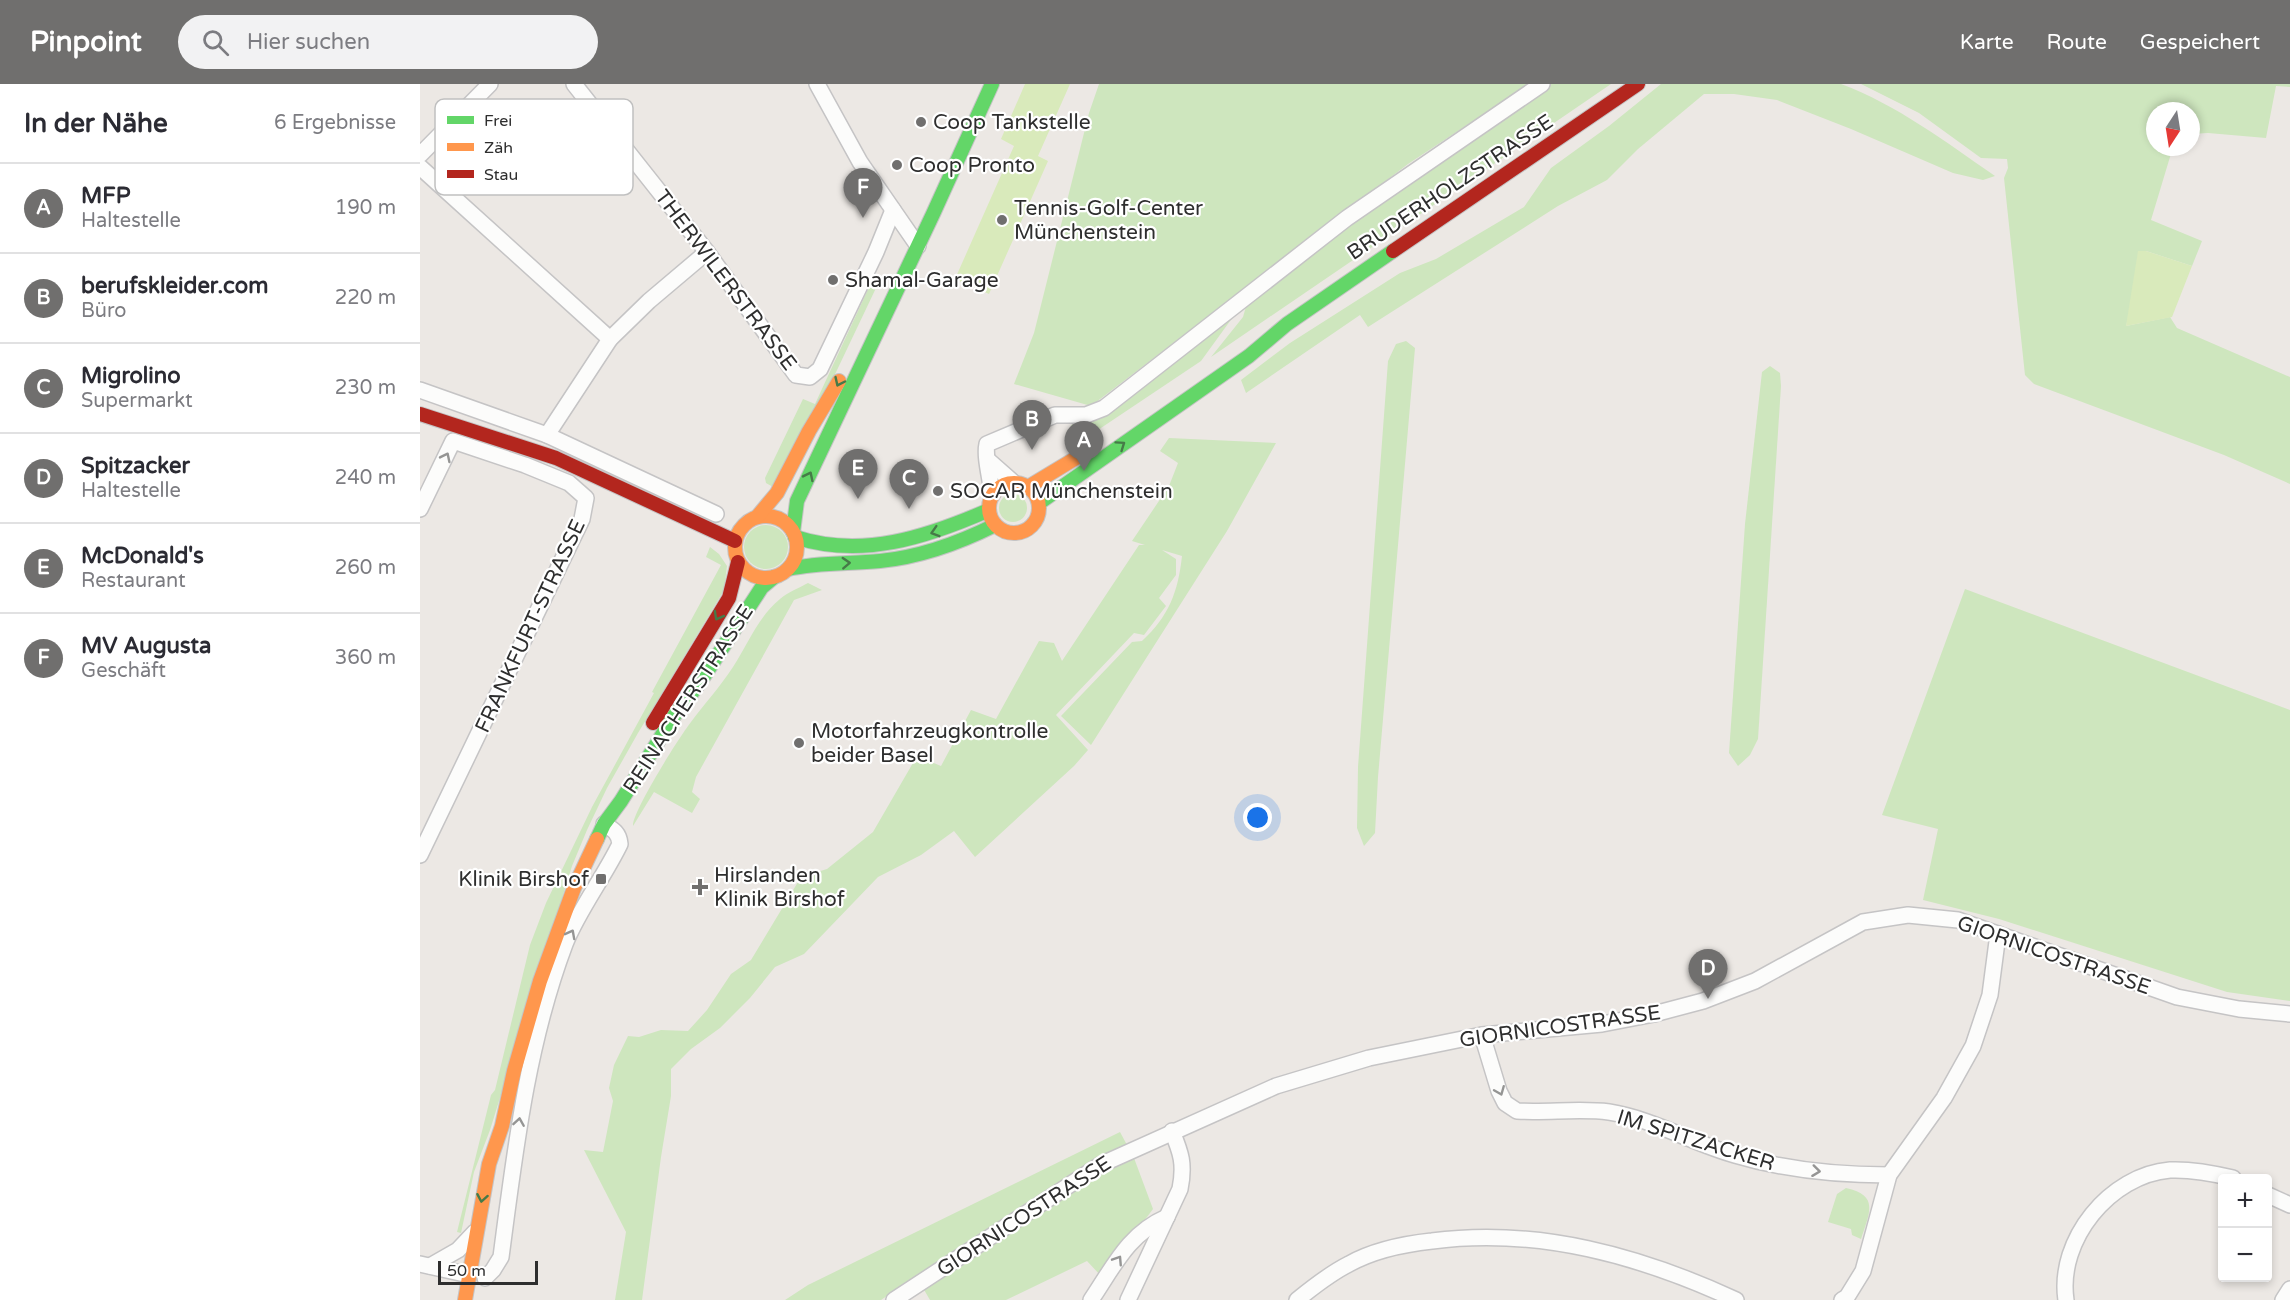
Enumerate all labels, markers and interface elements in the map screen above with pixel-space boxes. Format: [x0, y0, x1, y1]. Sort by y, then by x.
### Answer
search box [178, 15, 598, 69]
text: Pinpoint [30, 25, 142, 59]
icon: search [199, 26, 232, 59]
text: Hier suchen [247, 29, 370, 55]
text: Karte [1960, 30, 2014, 55]
text: Route [2047, 30, 2107, 55]
text: Gespeichert [2140, 30, 2260, 55]
legend [435, 99, 633, 195]
north arrow [2146, 102, 2200, 156]
text: In der Nähe [24, 108, 168, 139]
street label: BRUDERHOLZSTRASSE [1343, 109, 1558, 266]
place label: Coop Tankstelle [933, 110, 1091, 135]
text: 6 Ergebnisse [274, 111, 396, 135]
text: Frei [484, 111, 512, 131]
marker: Coop Tankstelle [914, 115, 928, 129]
text: Zäh [484, 138, 513, 158]
place label: Coop Pronto [909, 153, 1035, 178]
marker: Coop Pronto [890, 158, 904, 172]
text: Stau [484, 165, 518, 185]
pin: F [844, 168, 882, 218]
text: MFP [81, 183, 130, 209]
street label: THERWILERSTRASSE [650, 185, 802, 375]
text: A [36, 196, 51, 220]
text: 190 m [335, 196, 396, 220]
place label: Tennis-Golf-Center Münchenstein [1014, 196, 1203, 245]
text: Haltestelle [81, 209, 181, 233]
marker: Tennis-Golf-Center Münchenstein [995, 213, 1009, 227]
place label: Shamal-Garage [845, 268, 999, 293]
text: berufskleider.com [81, 273, 268, 299]
marker: Shamal-Garage [826, 273, 840, 287]
text: B [37, 286, 50, 310]
text: 220 m [335, 286, 396, 310]
text: Büro [81, 299, 126, 323]
text: Migrolino [81, 363, 181, 389]
one-way arrow [834, 375, 846, 386]
text: C [37, 376, 50, 400]
text: 230 m [335, 376, 396, 400]
text: Supermarkt [81, 389, 193, 413]
pin: B [1012, 400, 1052, 450]
pin: A [1064, 422, 1104, 471]
one-way arrow [1114, 441, 1125, 452]
pin: E [838, 450, 878, 499]
one-way arrow [438, 452, 450, 463]
text: Spitzacker [81, 453, 190, 479]
pin: C [890, 460, 928, 509]
text: D [36, 466, 51, 490]
text: 240 m [335, 466, 396, 490]
one-way arrow [802, 472, 814, 483]
text: Haltestelle [81, 479, 181, 503]
place label: SOCAR Münchenstein [950, 479, 1173, 504]
marker: SOCAR Münchenstein [931, 484, 945, 498]
street label: FRANKFURT-STRASSE [470, 516, 591, 737]
one-way arrow [930, 525, 941, 537]
text: McDonald's [81, 543, 204, 569]
text: E [37, 556, 50, 580]
text: 260 m [335, 556, 396, 580]
one-way arrow [841, 557, 850, 570]
text: Restaurant [81, 569, 186, 593]
street label: REINACHERSTRASSE [618, 600, 759, 798]
one-way arrow [714, 610, 725, 620]
text: MV Augusta [81, 633, 211, 659]
text: F [37, 646, 50, 670]
text: 360 m [335, 646, 396, 670]
text: Geschäft [81, 659, 166, 683]
place label: Motorfahrzeugkontrolle beider Basel [811, 719, 1049, 768]
marker: Motorfahrzeugkontrolle beider Basel [792, 736, 806, 750]
your location [1243, 803, 1272, 832]
place label: Hirslanden Klinik Birshof [714, 863, 845, 912]
place label: Klinik Birshof [458, 867, 589, 892]
marker: Klinik Birshof [594, 872, 608, 886]
marker: Hirslanden Klinik Birshof [691, 878, 709, 896]
street label: GIORNICOSTRASSE [1954, 911, 2154, 1000]
one-way arrow [564, 930, 575, 941]
pin: D [1688, 950, 1728, 999]
street label: GIORNICOSTRASSE [1458, 1000, 1662, 1053]
one-way arrow [1493, 1085, 1505, 1096]
street label: IM SPITZACKER [1614, 1105, 1778, 1176]
one-way arrow [512, 1117, 525, 1127]
street label: GIORNICOSTRASSE [932, 1151, 1116, 1282]
one-way arrow [1811, 1165, 1820, 1177]
map controls [2218, 1174, 2272, 1282]
button: + [2218, 1174, 2272, 1228]
one-way arrow [477, 1193, 489, 1203]
button: − [2218, 1228, 2272, 1282]
one-way arrow [1111, 1256, 1122, 1267]
scale bar [438, 1258, 538, 1286]
text: 50 m [447, 1261, 486, 1281]

